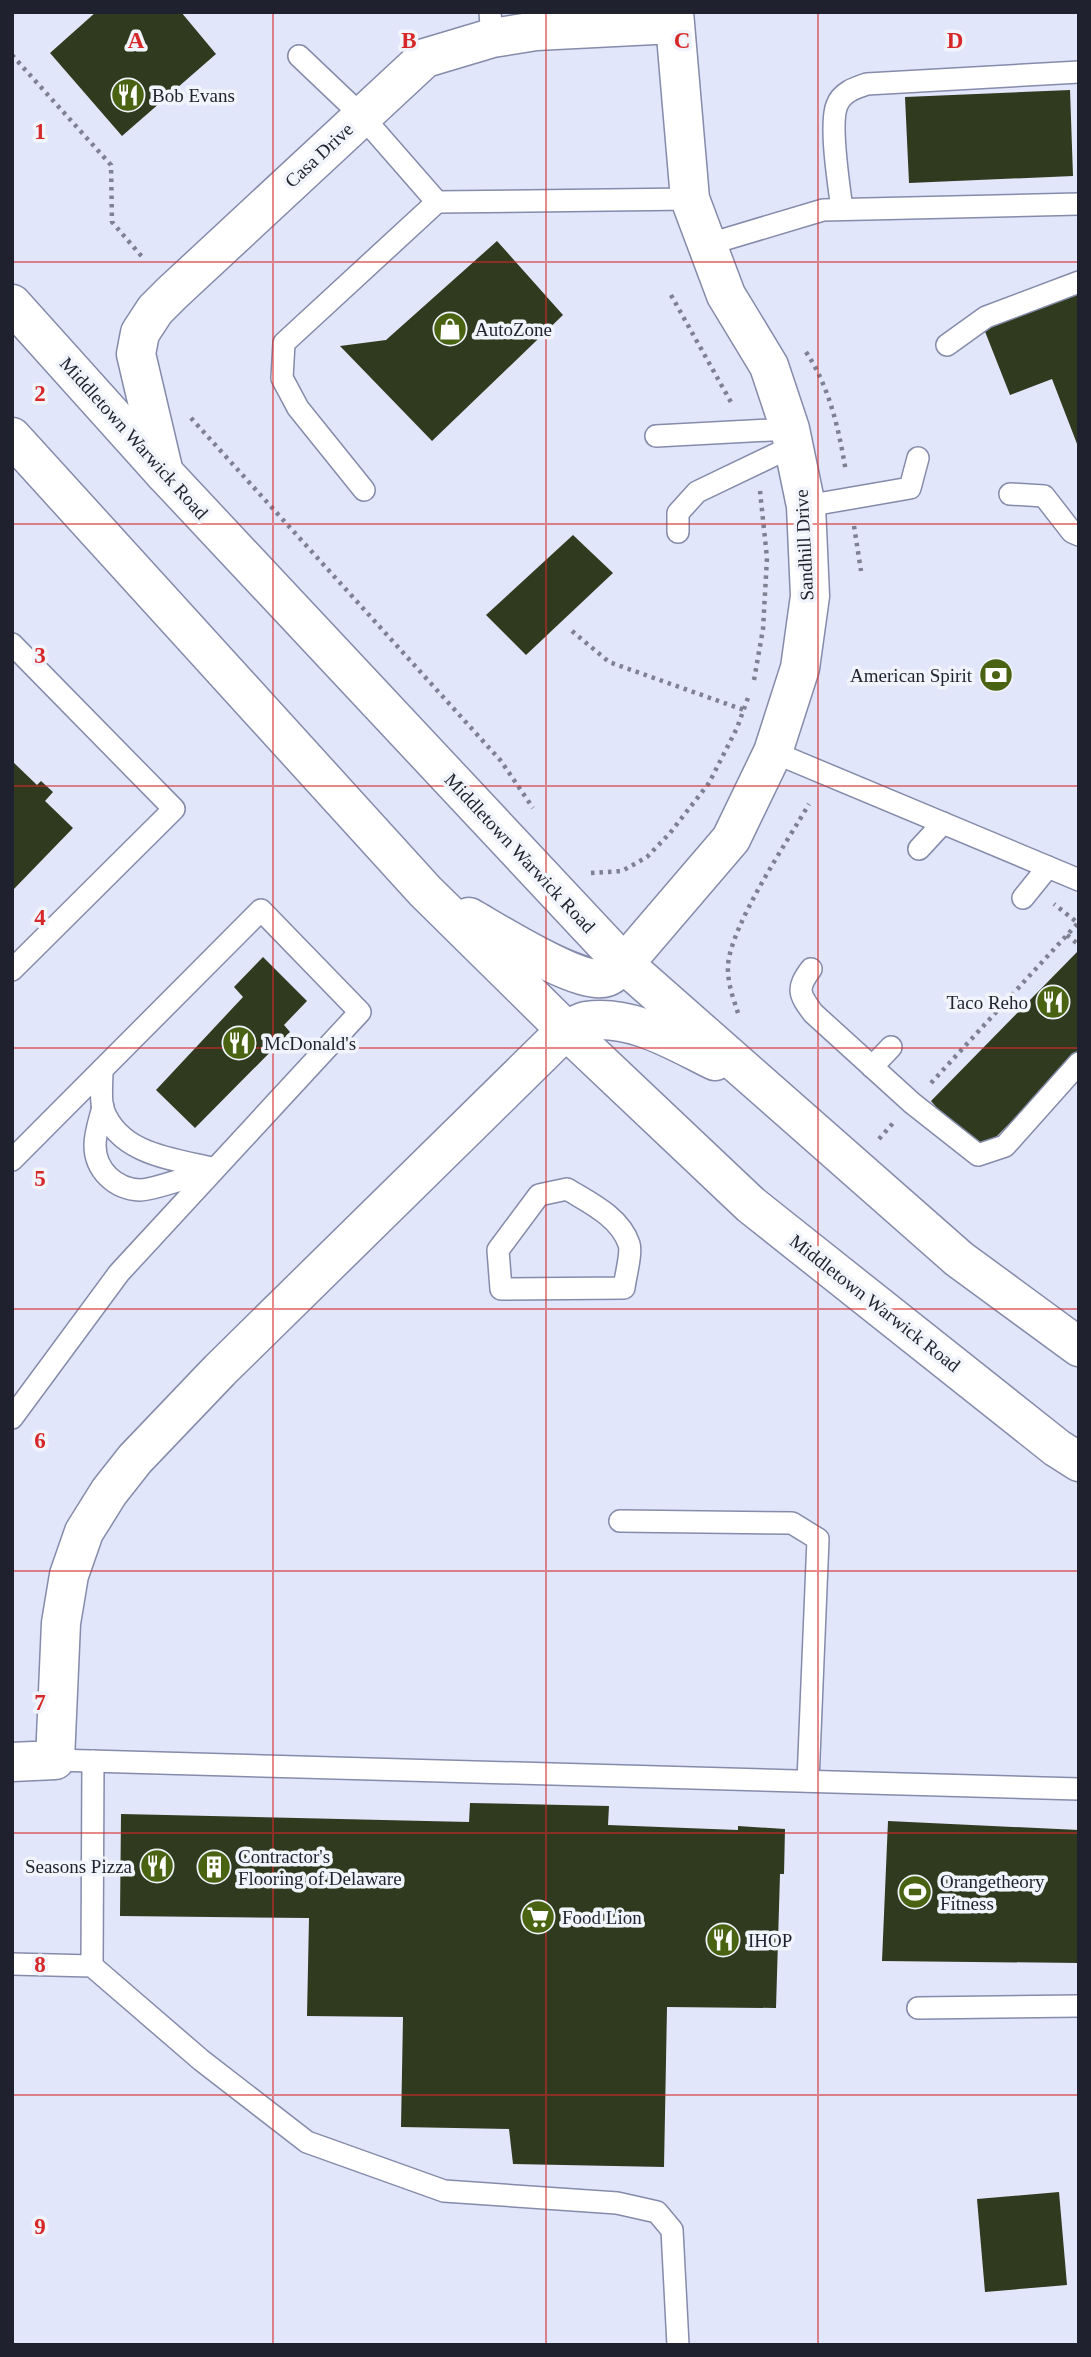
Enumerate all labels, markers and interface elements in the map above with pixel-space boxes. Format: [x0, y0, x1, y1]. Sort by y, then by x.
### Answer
text: A [128, 28, 145, 53]
text: B [401, 28, 417, 53]
text: C [674, 28, 690, 53]
text: D [947, 28, 963, 53]
restaurant icon: Bob Evans [109, 76, 147, 114]
place label: Bob Evans [152, 85, 235, 106]
street label: Casa Drive [281, 118, 357, 192]
text: 1 [34, 119, 46, 144]
shop icon: AutoZone [431, 310, 469, 348]
place label: AutoZone [475, 319, 552, 340]
street label: Middletown Warwick Road [56, 353, 212, 524]
text: 2 [34, 381, 46, 406]
street label: Sandhill Drive [791, 489, 817, 601]
text: 3 [34, 643, 46, 668]
bank icon: American Spirit [977, 656, 1015, 694]
place label: American Spirit [850, 665, 973, 686]
street label: Middletown Warwick Road [441, 769, 600, 937]
text: 4 [34, 905, 46, 930]
restaurant icon: Taco Reho [1034, 983, 1072, 1021]
place label: Taco Reho [946, 992, 1028, 1013]
restaurant icon: McDonald's [220, 1024, 258, 1062]
place label: McDonald's [264, 1033, 356, 1054]
text: 5 [34, 1166, 46, 1191]
street label: Middletown Warwick Road [786, 1230, 965, 1376]
text: 6 [34, 1428, 46, 1453]
text: 7 [34, 1690, 46, 1715]
place label: Contractor's Flooring of Delaware [238, 1846, 402, 1889]
restaurant icon: Seasons Pizza [138, 1847, 176, 1885]
building icon: Contractor's Flooring of Delaware [195, 1848, 233, 1886]
place label: Seasons Pizza [25, 1856, 133, 1877]
place label: Orangetheory Fitness [940, 1871, 1045, 1914]
sports icon: Orangetheory Fitness [896, 1873, 934, 1911]
supermarket icon: Food Lion [519, 1898, 557, 1936]
place label: Food Lion [562, 1907, 642, 1928]
restaurant icon: IHOP [704, 1921, 742, 1959]
place label: IHOP [748, 1930, 792, 1951]
text: 8 [34, 1952, 46, 1977]
text: 9 [34, 2214, 46, 2239]

